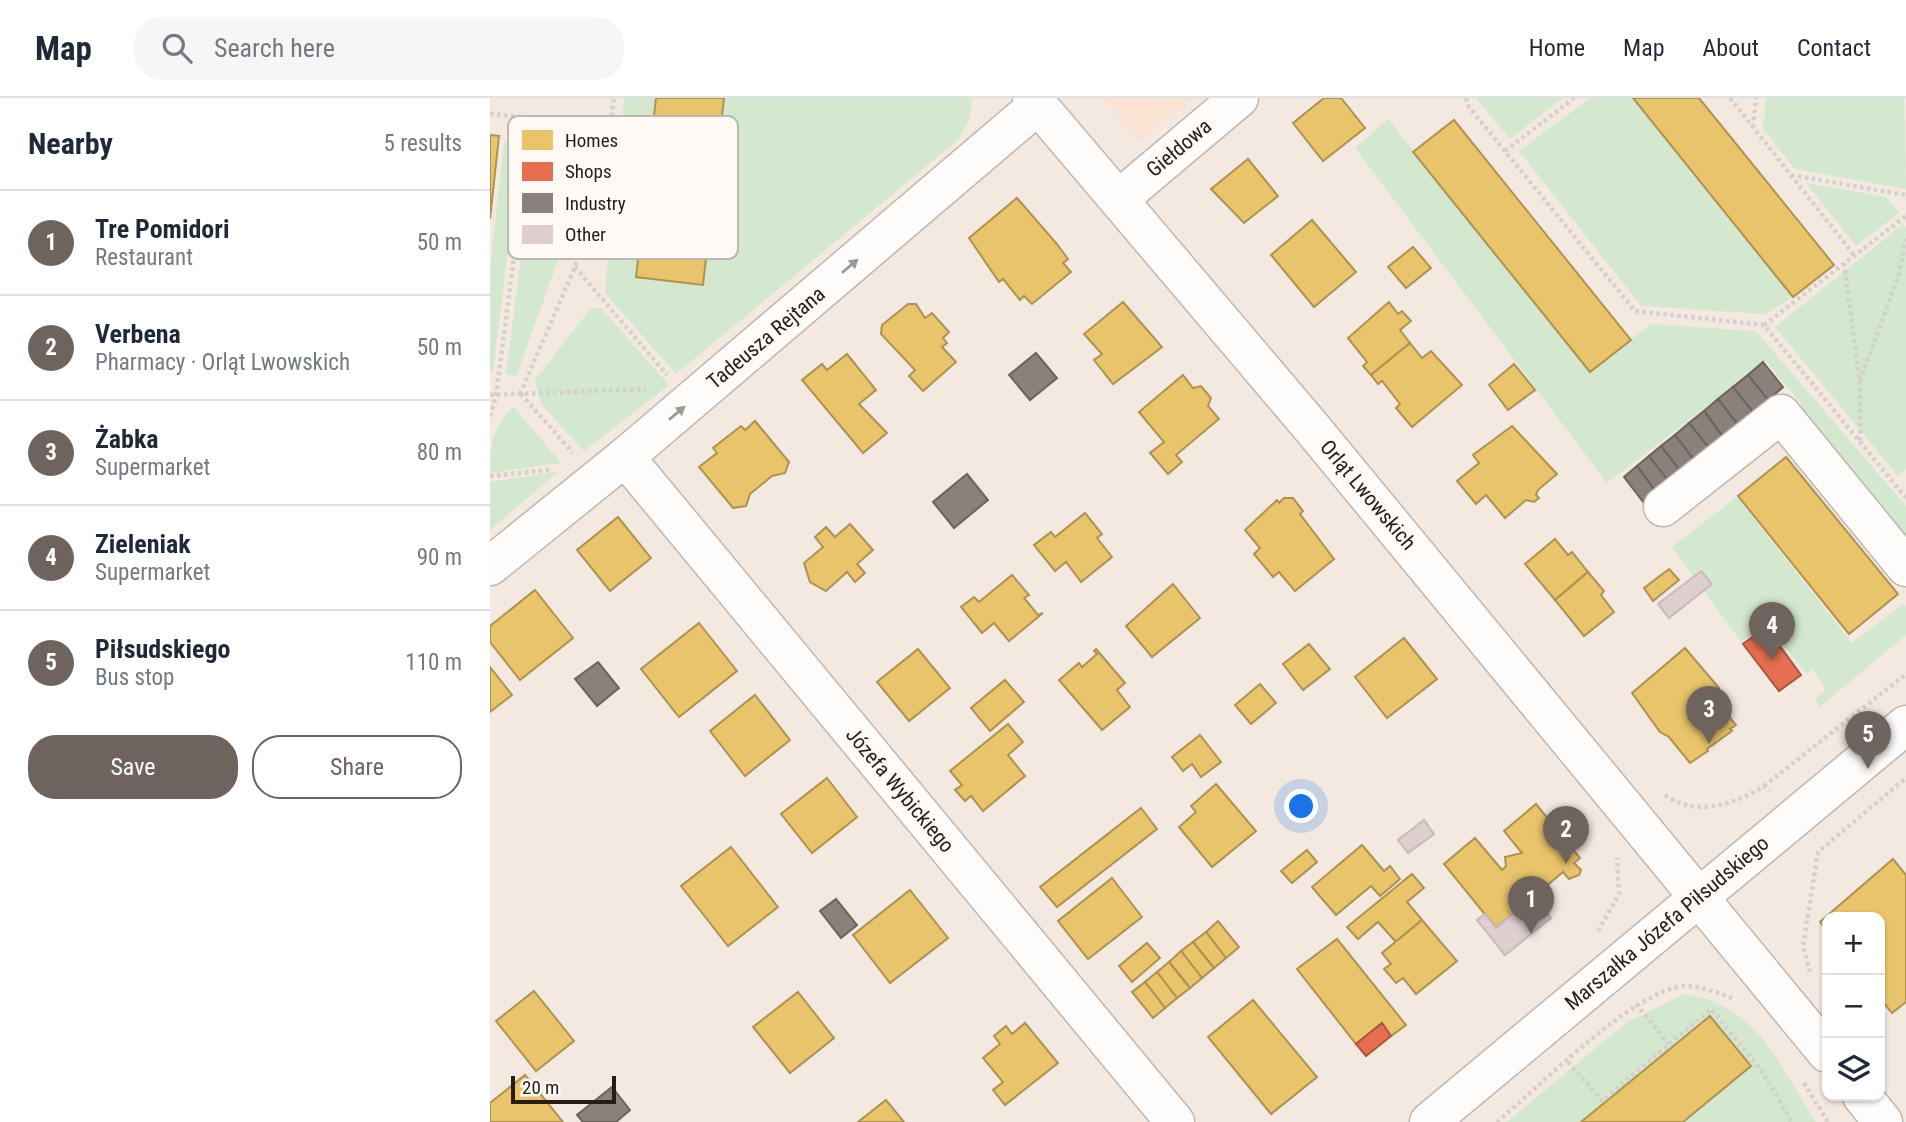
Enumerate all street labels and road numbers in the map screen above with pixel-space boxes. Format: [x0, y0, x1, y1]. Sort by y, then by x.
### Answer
street label: Giełdowa [1142, 114, 1216, 182]
street label: Tadeusza Rejtana [702, 282, 830, 394]
street label: Orląt Lwowskich [1315, 435, 1421, 555]
street label: Józefa Wybickiego [841, 723, 959, 857]
street label: Marszałka Józefa Piłsudskiego [1560, 831, 1774, 1015]

